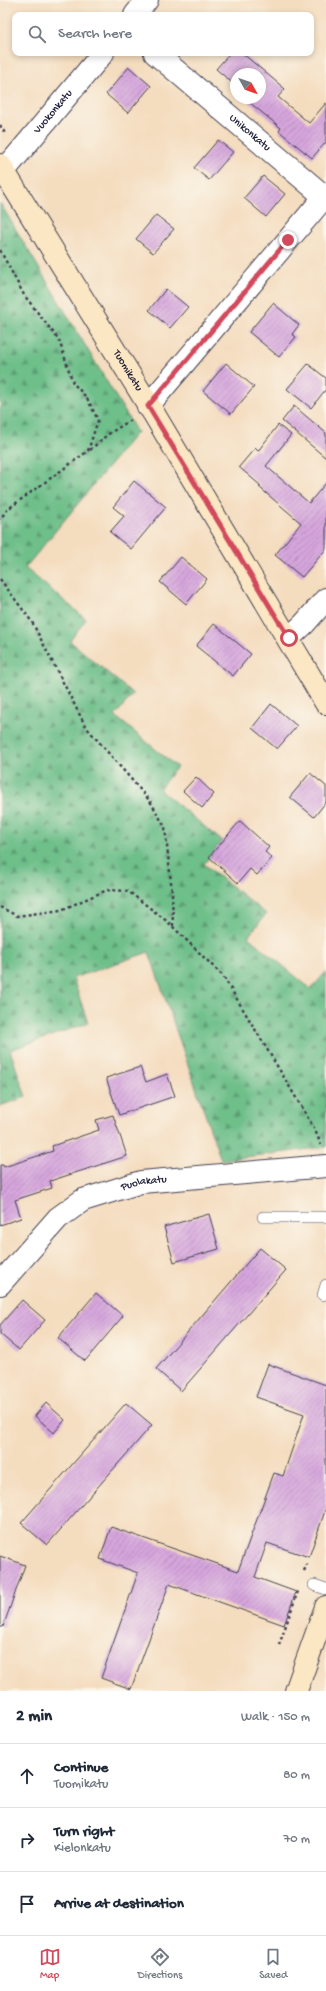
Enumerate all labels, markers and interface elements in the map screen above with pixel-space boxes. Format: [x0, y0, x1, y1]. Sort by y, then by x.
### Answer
search box [12, 12, 314, 56]
icon: search [26, 23, 48, 45]
text: Search here [58, 25, 132, 43]
north arrow [230, 68, 266, 104]
street label: Vuokonkatu [31, 88, 75, 137]
street label: Unikonkatu [226, 112, 273, 154]
route end [279, 231, 297, 249]
street label: Tuomikatu [110, 347, 144, 394]
route start [280, 629, 298, 647]
street label: Puolakatu [119, 1174, 167, 1194]
text: 2 min [16, 1707, 52, 1727]
text: Walk · 150 m [241, 1710, 310, 1725]
text: Continue [54, 1759, 108, 1777]
icon: ahead [16, 1765, 38, 1787]
text: 80 m [283, 1768, 310, 1783]
text: Tuomikatu [54, 1777, 108, 1792]
text: Turn right [54, 1823, 114, 1841]
icon: right [16, 1829, 38, 1851]
text: 70 m [284, 1832, 310, 1847]
text: Kielonkatu [54, 1841, 111, 1856]
icon: arrive [16, 1893, 38, 1915]
text: Arrive at destination [54, 1895, 184, 1913]
tab: Map [39, 1946, 61, 1982]
tab: Directions [138, 1946, 182, 1982]
tab: Saved [259, 1946, 287, 1982]

